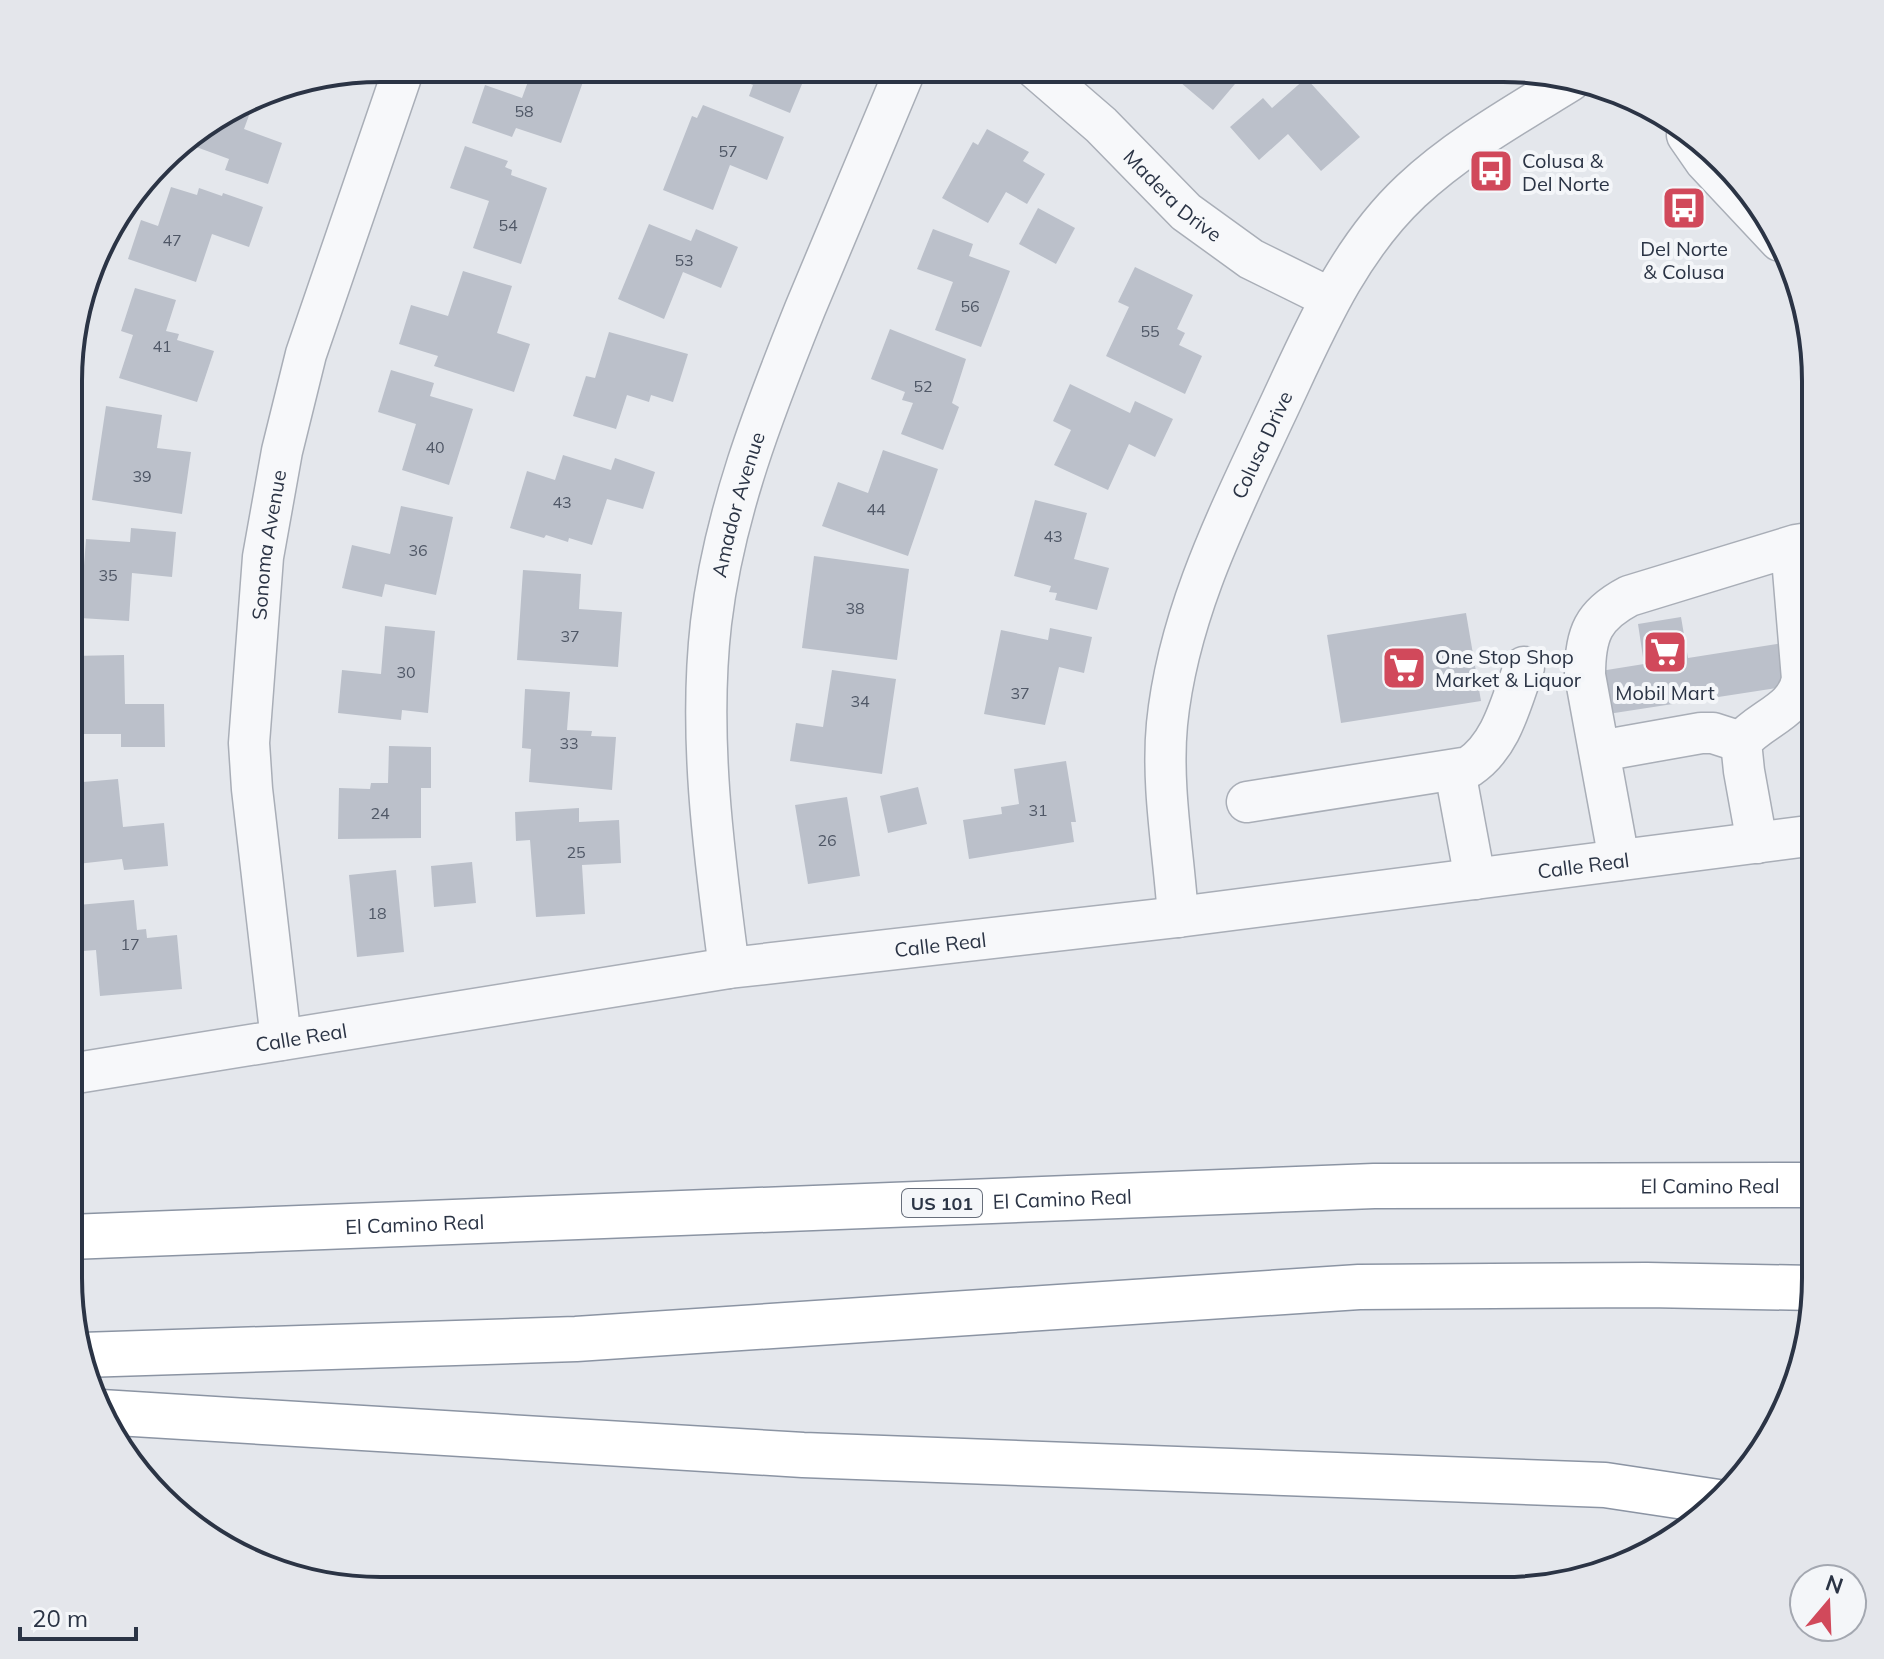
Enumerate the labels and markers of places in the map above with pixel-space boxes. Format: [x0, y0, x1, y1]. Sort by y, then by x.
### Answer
bus stop icon: Colusa & Del Norte [1467, 147, 1515, 195]
place label: Colusa & Del Norte [1522, 148, 1610, 196]
bus stop icon: Del Norte & Colusa [1660, 184, 1708, 232]
place label: Del Norte & Colusa [1640, 236, 1728, 284]
supermarket icon: Mobil Mart [1641, 628, 1689, 676]
supermarket icon: One Stop Shop Market & Liquor [1380, 644, 1428, 692]
place label: One Stop Shop Market & Liquor [1435, 644, 1582, 692]
place label: Mobil Mart [1615, 680, 1715, 705]

